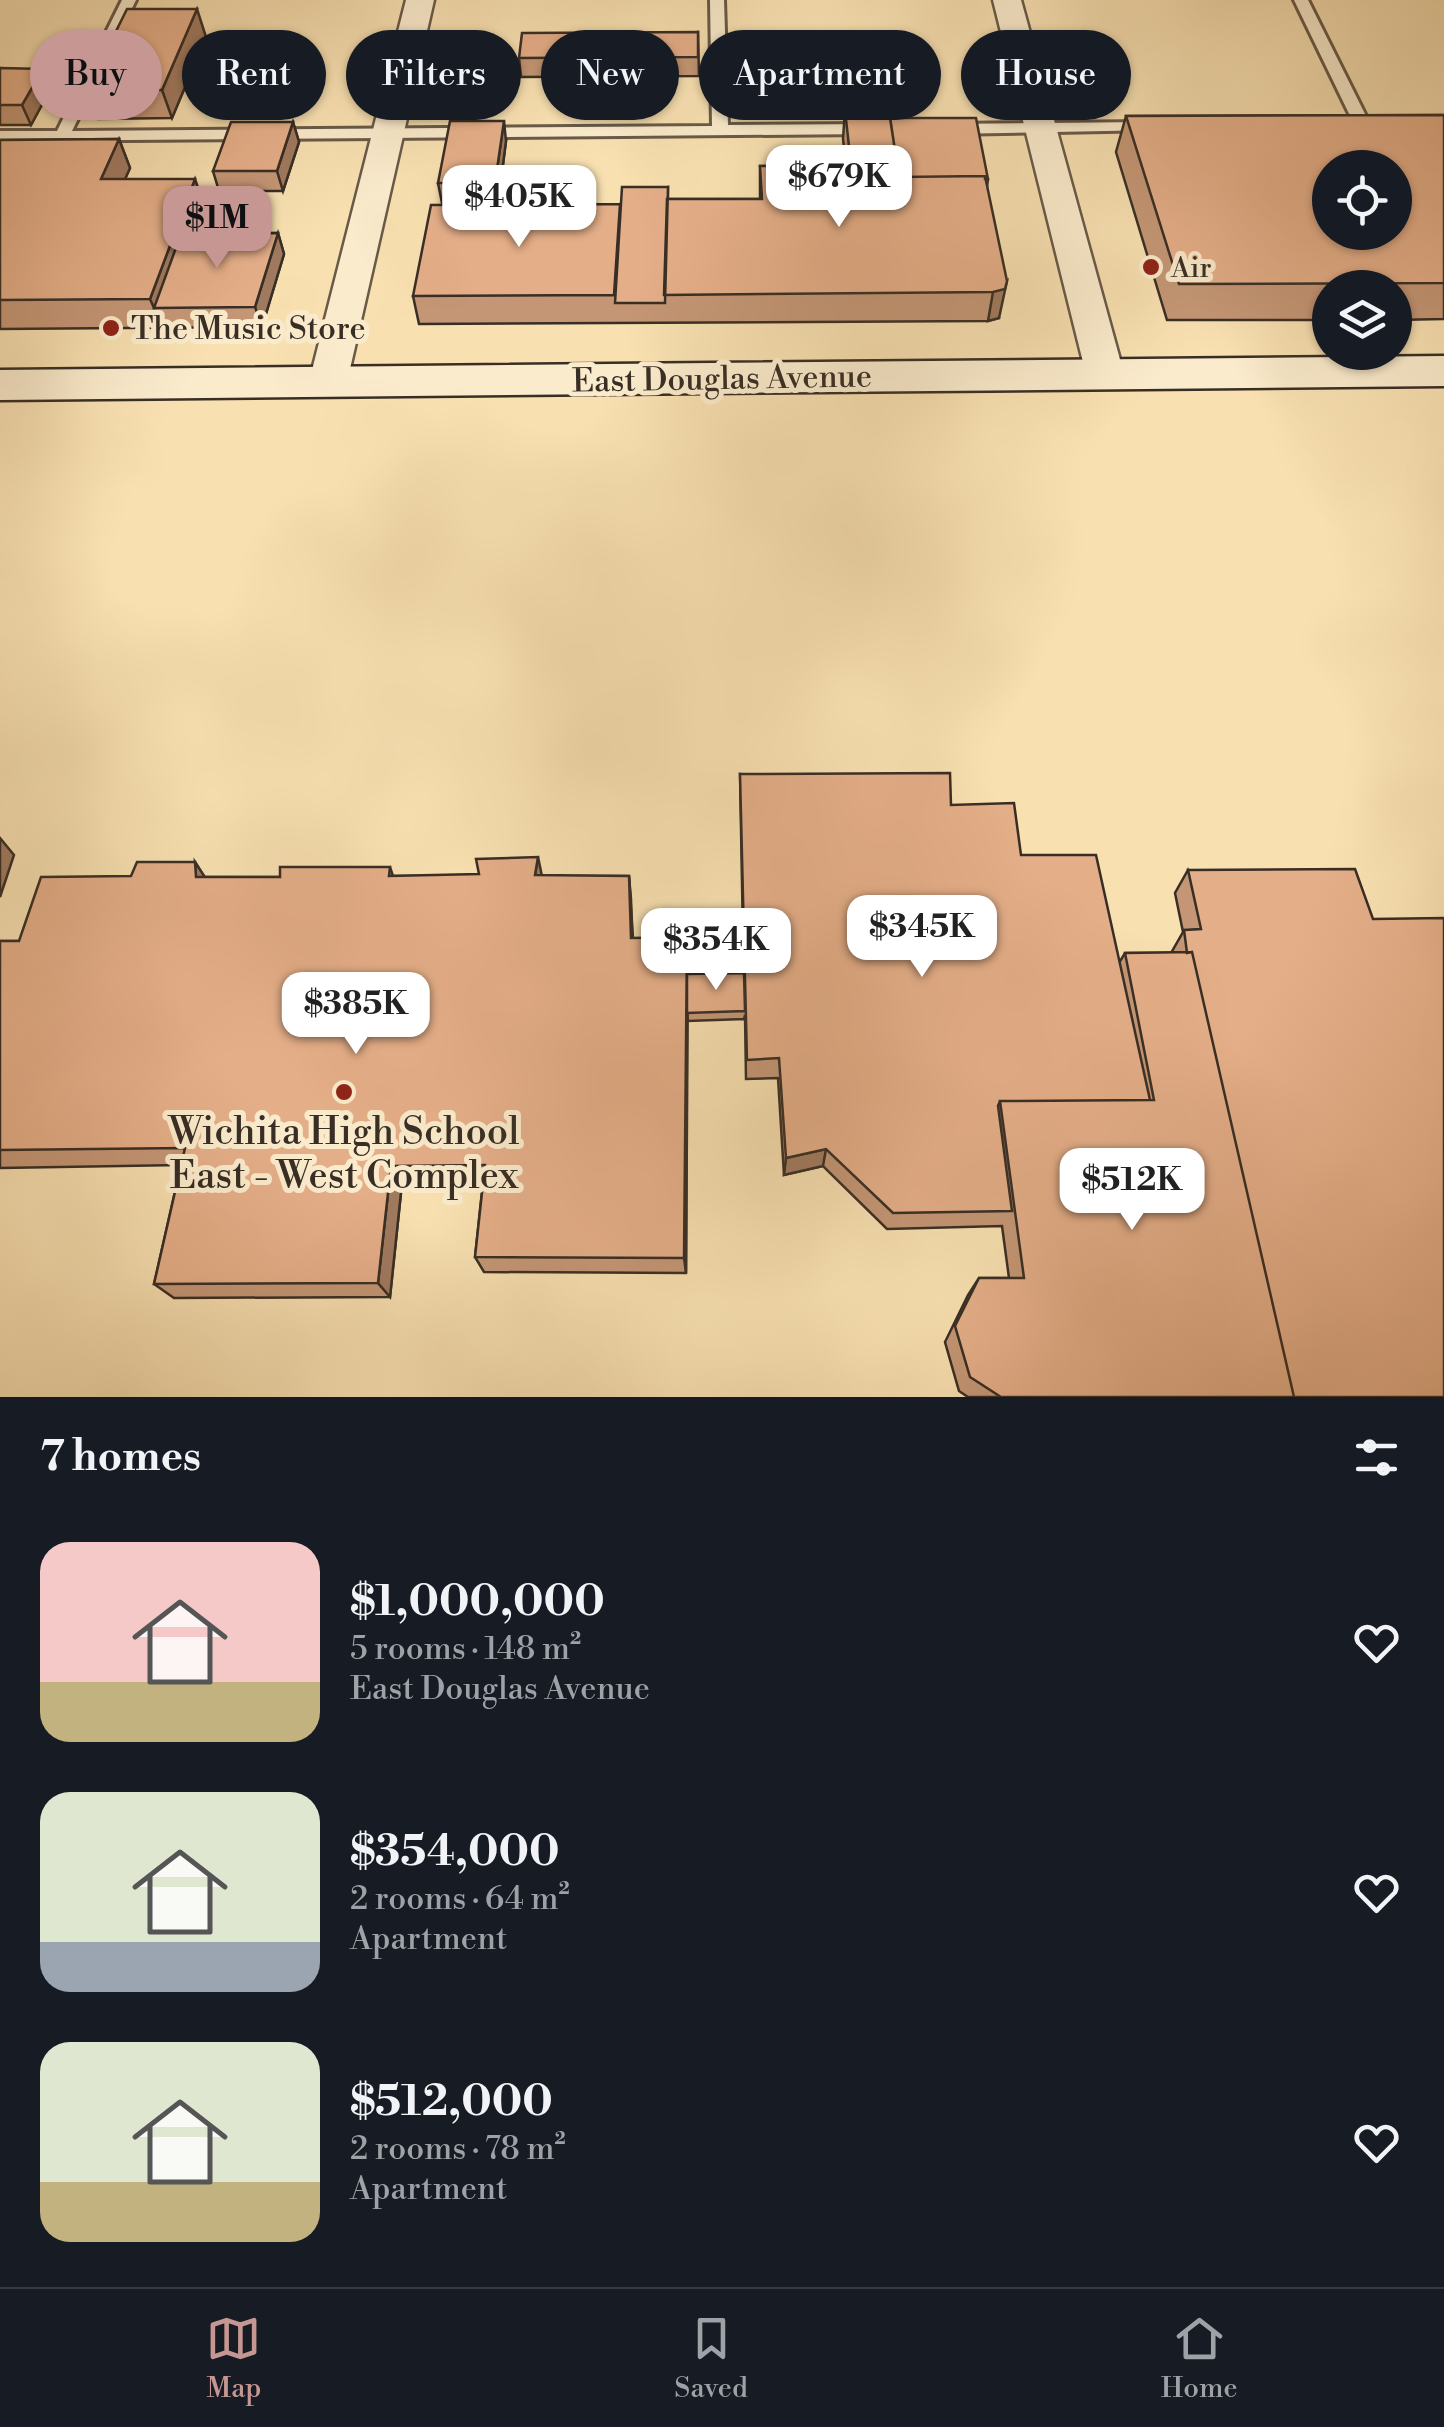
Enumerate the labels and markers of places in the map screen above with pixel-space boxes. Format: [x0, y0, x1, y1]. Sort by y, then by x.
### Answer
pin: $679K [769, 145, 909, 230]
pin: $405K [449, 165, 589, 250]
pin: $1M [169, 186, 265, 271]
place label: Air [1170, 251, 1212, 286]
marker: Air [1140, 256, 1162, 278]
place label: The Music Store [131, 309, 366, 349]
marker: The Music Store [100, 317, 122, 339]
pin: $345K [852, 895, 992, 980]
pin: $354K [646, 908, 786, 993]
pin: $385K [286, 972, 426, 1057]
marker: Wichita High School East - West Complex [333, 1081, 355, 1103]
place label: Wichita High School East - West Complex [168, 1109, 519, 1200]
pin: $512K [1062, 1148, 1202, 1233]

